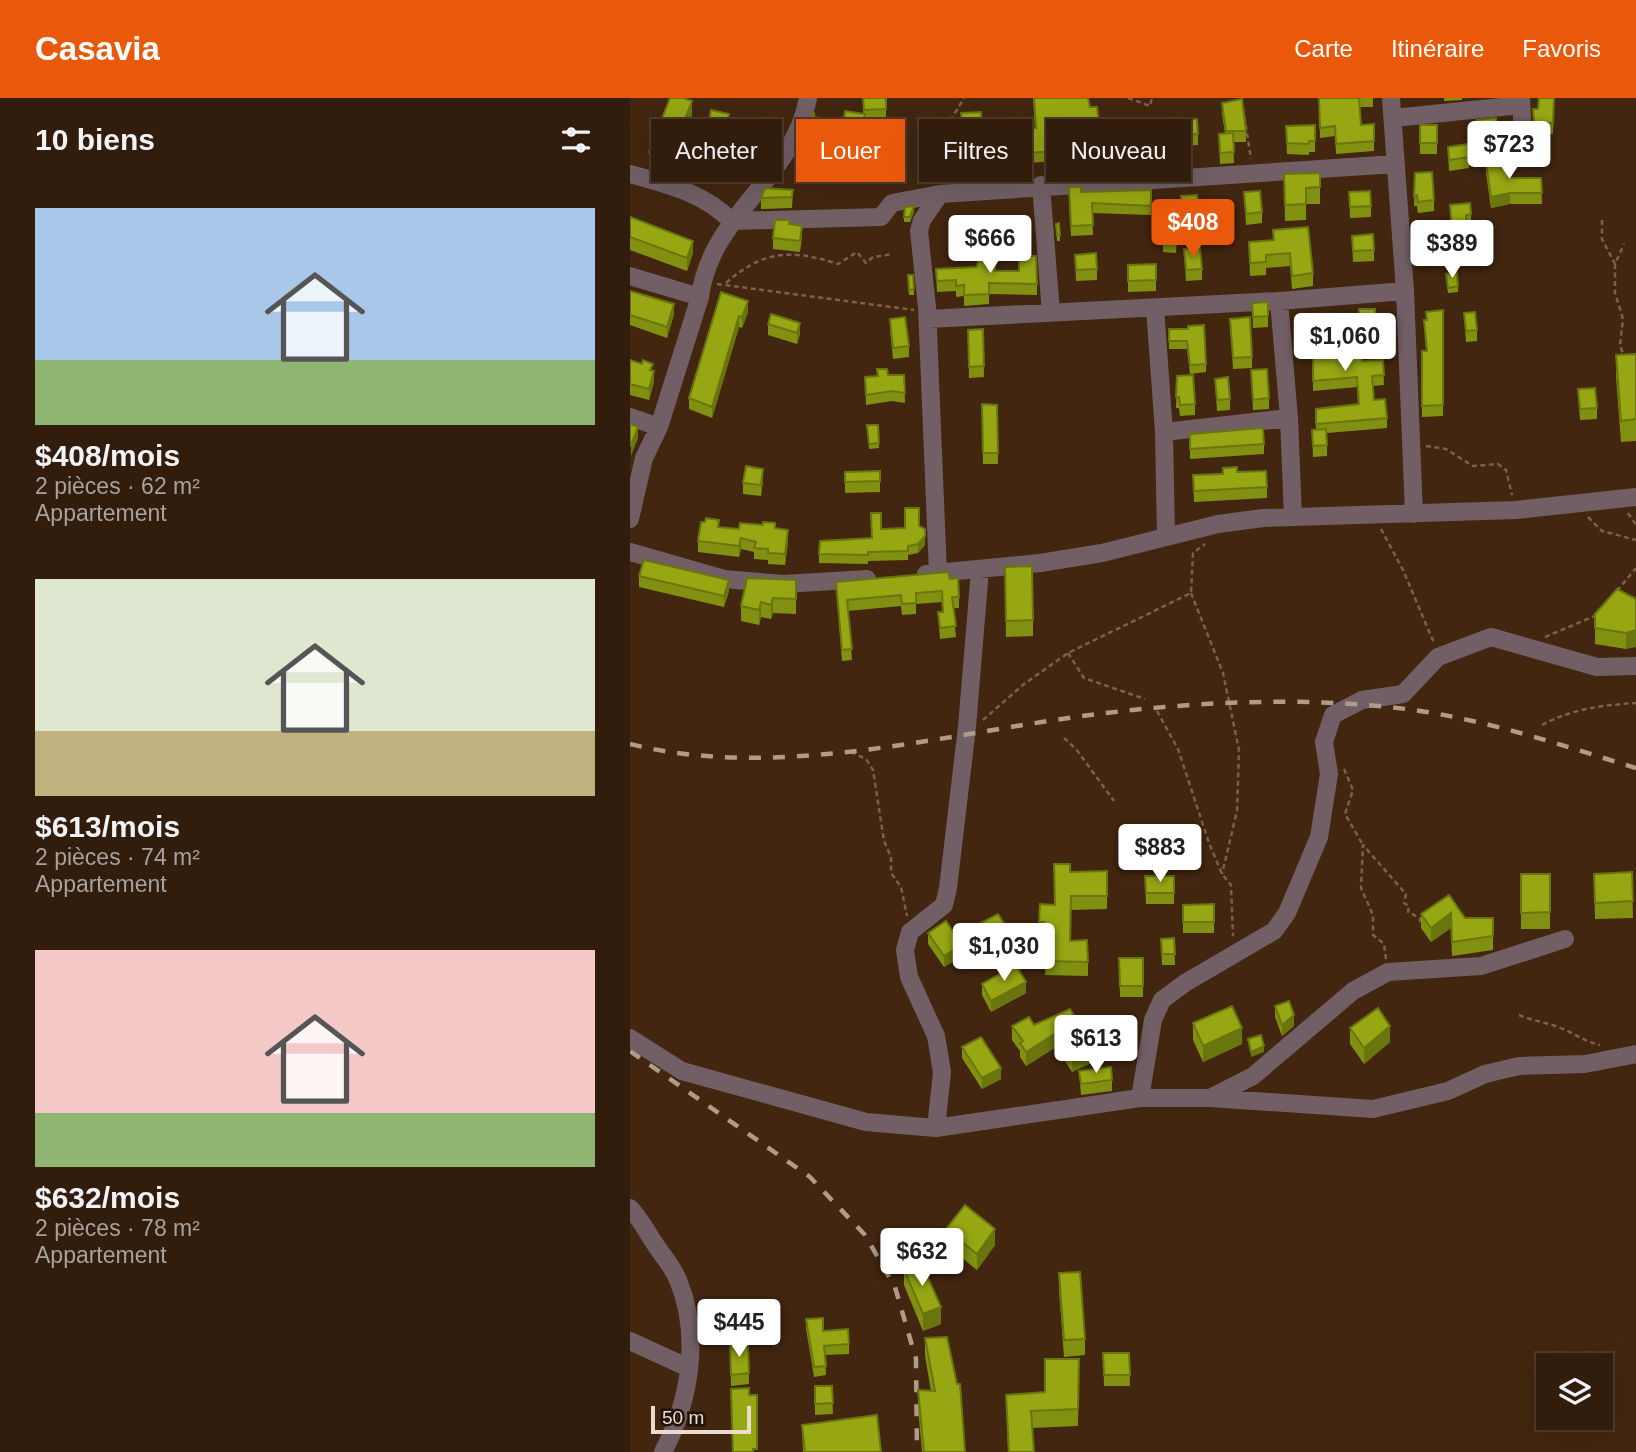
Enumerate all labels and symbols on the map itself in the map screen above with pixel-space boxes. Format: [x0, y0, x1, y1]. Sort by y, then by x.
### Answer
pin: $723 [1468, 122, 1550, 181]
pin: $408 [1152, 200, 1234, 259]
pin: $666 [949, 216, 1031, 275]
pin: $389 [1411, 220, 1493, 280]
pin: $1,060 [1288, 314, 1402, 373]
pin: $883 [1119, 824, 1201, 884]
pin: $1,030 [947, 924, 1061, 983]
pin: $613 [1055, 1016, 1137, 1075]
pin: $632 [881, 1228, 963, 1288]
pin: $445 [698, 1300, 780, 1359]
scale bar [651, 1403, 751, 1435]

